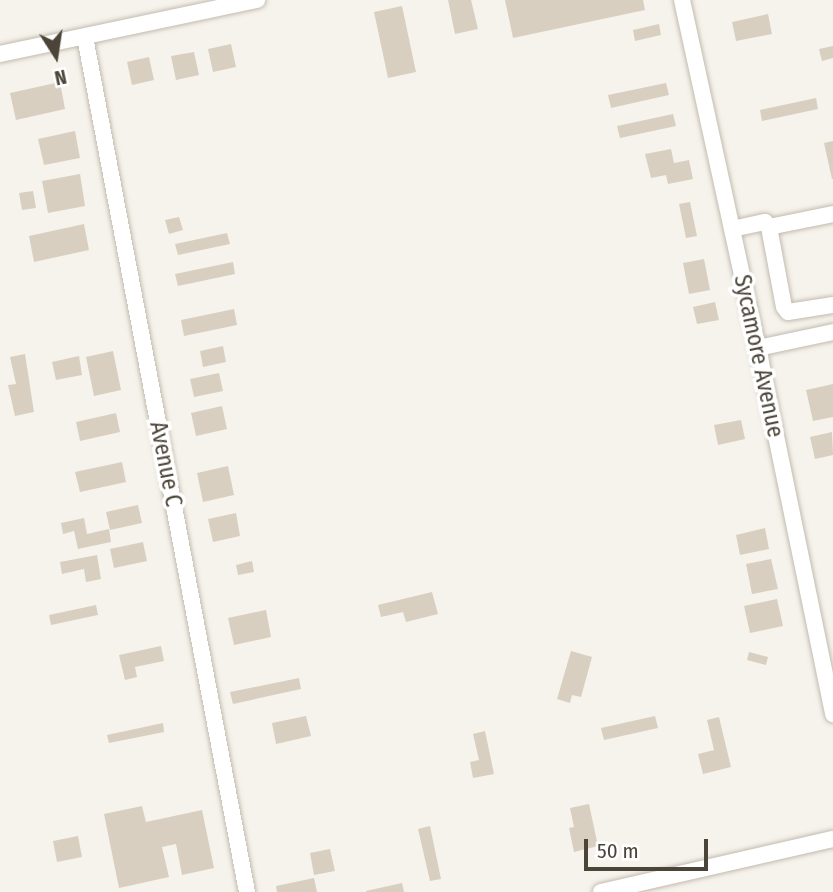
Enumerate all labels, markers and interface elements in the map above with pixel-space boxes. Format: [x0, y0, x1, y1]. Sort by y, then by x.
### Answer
north arrow [21, 21, 91, 91]
text: N [53, 65, 68, 89]
street label: Sycamore Avenue [728, 272, 790, 440]
street label: Avenue C [144, 419, 188, 509]
scale bar [588, 826, 712, 870]
text: 50 m [597, 838, 639, 864]

